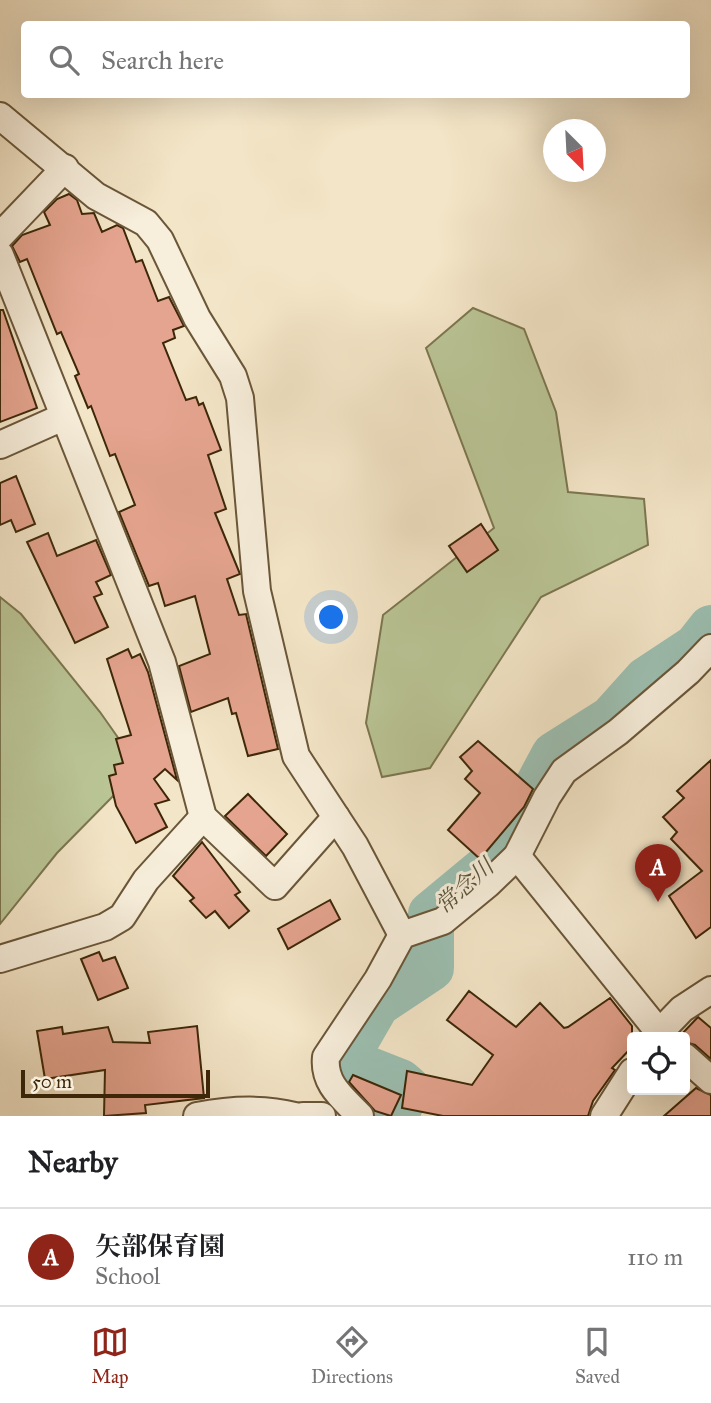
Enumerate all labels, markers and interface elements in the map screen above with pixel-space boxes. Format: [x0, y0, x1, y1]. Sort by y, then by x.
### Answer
search box [21, 21, 690, 98]
icon: search [45, 41, 83, 79]
text: Search here [101, 44, 224, 76]
north arrow [543, 119, 606, 182]
your location [314, 600, 348, 634]
pin: A [635, 844, 681, 902]
water label: 常念川 [429, 851, 501, 919]
map controls [627, 1032, 690, 1095]
button: locate [627, 1032, 690, 1095]
scale bar [21, 1067, 210, 1099]
text: 50 m [32, 1070, 72, 1093]
text: Nearby [28, 1144, 118, 1180]
text: 矢部保育園 [95, 1230, 225, 1262]
text: A [43, 1243, 59, 1271]
text: 110 m [627, 1243, 683, 1271]
text: School [95, 1262, 160, 1290]
tab: Map [91, 1323, 129, 1388]
tab: Directions [311, 1323, 393, 1388]
tab: Saved [575, 1323, 620, 1388]

